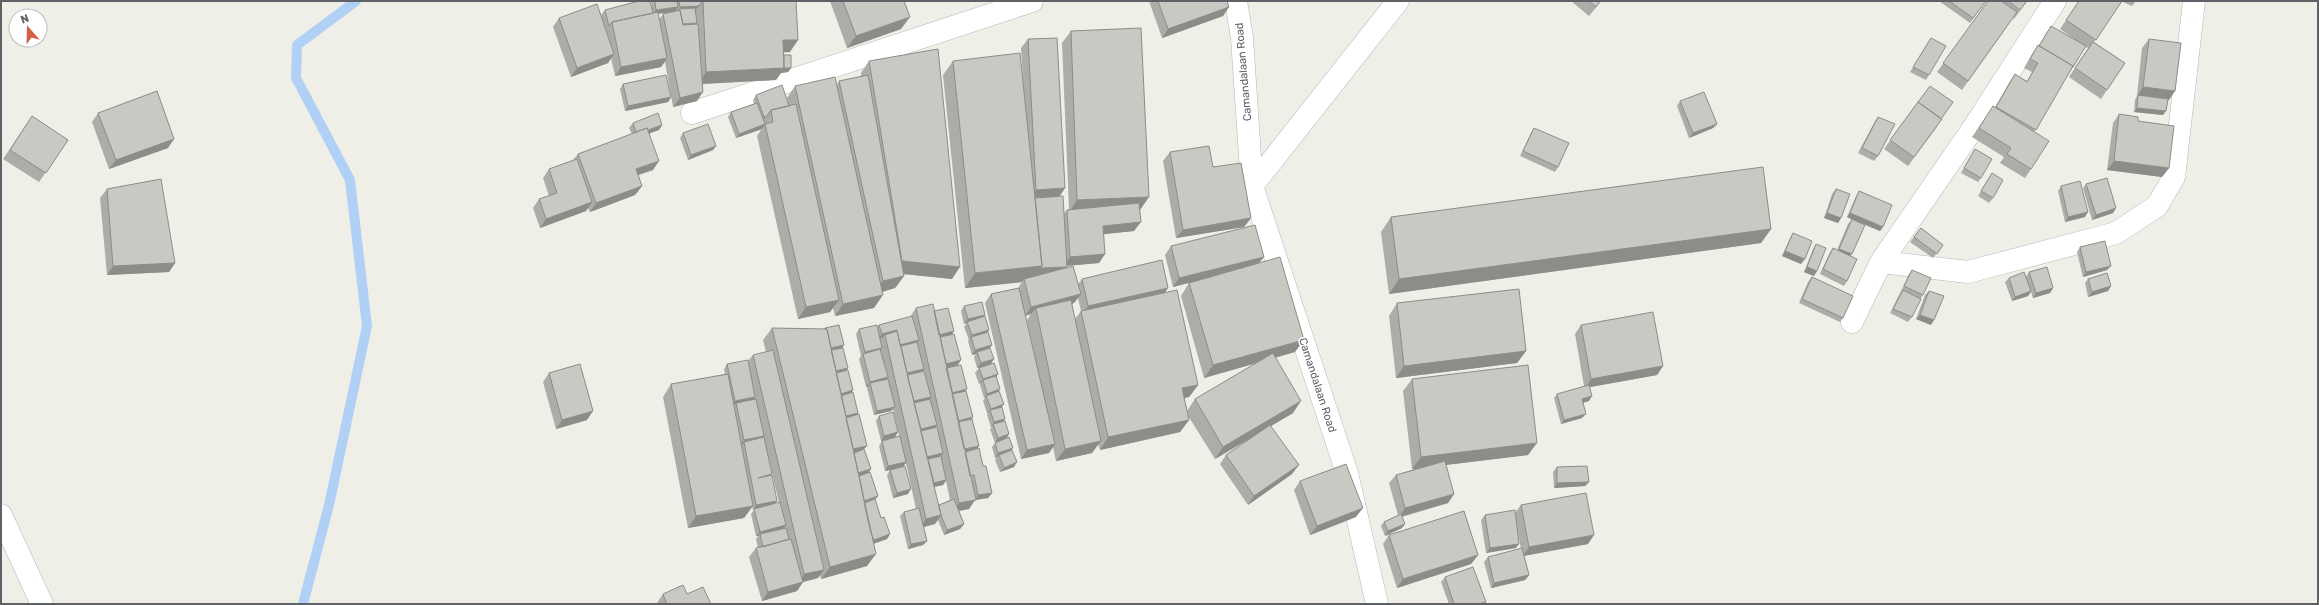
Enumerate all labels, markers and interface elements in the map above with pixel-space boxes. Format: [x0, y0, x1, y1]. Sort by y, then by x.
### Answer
north arrow [8, 8, 48, 48]
text: N [19, 12, 31, 27]
street label: Camandalaan Road [1233, 22, 1254, 122]
street label: Camandalaan Road [1296, 336, 1339, 434]

